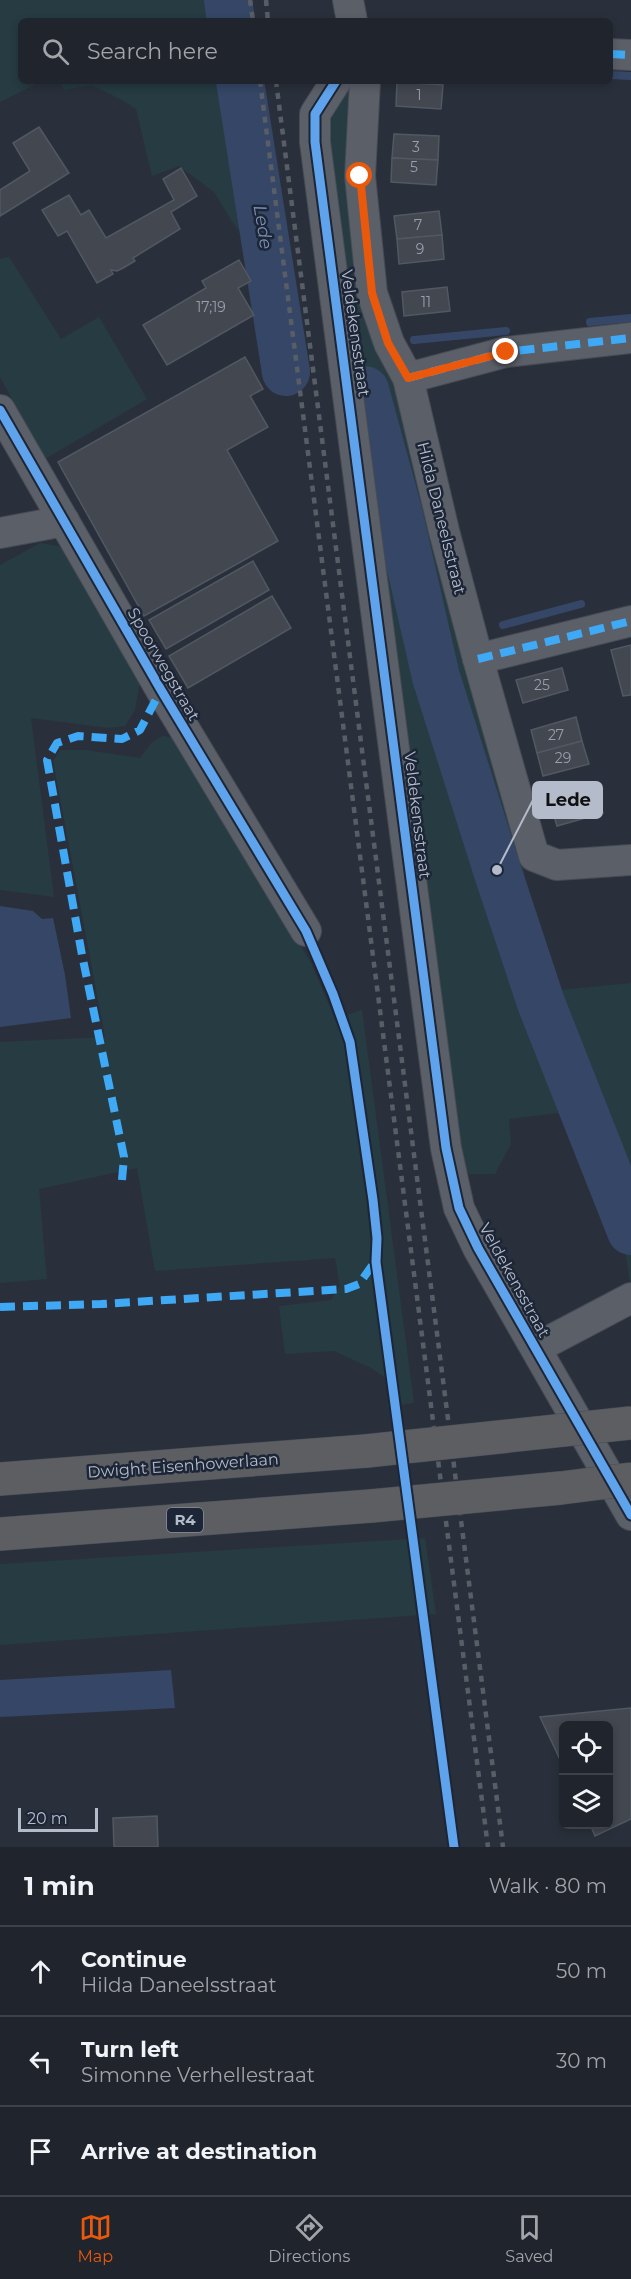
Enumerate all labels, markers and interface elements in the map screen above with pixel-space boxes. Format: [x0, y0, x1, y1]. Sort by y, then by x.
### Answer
search box [18, 18, 613, 84]
icon: search [39, 35, 72, 68]
text: Search here [87, 38, 218, 65]
house number: 1 [416, 86, 422, 104]
house number: 3 [412, 138, 420, 156]
house number: 5 [410, 158, 418, 176]
route start [346, 162, 372, 188]
water label: Lede [249, 203, 277, 251]
house number: 7 [414, 216, 422, 234]
house number: 9 [416, 240, 424, 258]
street label: Veldekensstraat [337, 269, 374, 398]
house number: 11 [421, 293, 431, 311]
house number: 17;19 [196, 298, 226, 316]
route end [492, 338, 518, 364]
street label: Hilda Daneelsstraat [413, 440, 470, 597]
street label: Spoorwegstraat [124, 604, 204, 725]
house number: 25 [534, 676, 550, 694]
house number: 27 [548, 726, 564, 744]
house number: 29 [555, 749, 571, 767]
street label: Veldekensstraat [400, 751, 435, 880]
callout: Lede [533, 782, 602, 818]
text: Lede [545, 789, 591, 811]
street label: Veldekensstraat [475, 1220, 554, 1341]
street label: Dwight Eisenhowerlaan [87, 1449, 279, 1482]
road number: R4 [167, 1508, 203, 1532]
map controls [559, 1721, 613, 1829]
button: locate [559, 1721, 613, 1775]
button: layers [559, 1775, 613, 1829]
scale bar [18, 1805, 98, 1832]
text: 20 m [27, 1809, 68, 1828]
text: 1 min [24, 1870, 95, 1902]
text: Walk · 80 m [489, 1874, 607, 1898]
text: Continue [81, 1946, 187, 1973]
icon: ahead [24, 1955, 57, 1988]
text: 50 m [556, 1959, 607, 1983]
text: Hilda Daneelsstraat [81, 1973, 277, 1997]
text: Turn left [81, 2036, 179, 2063]
icon: left [24, 2045, 57, 2078]
text: 30 m [556, 2049, 607, 2073]
text: Simonne Verhellestraat [81, 2063, 315, 2087]
icon: arrive [24, 2135, 57, 2168]
text: Arrive at destination [81, 2138, 317, 2165]
tab: Map [78, 2211, 113, 2266]
tab: Directions [268, 2211, 350, 2266]
tab: Saved [505, 2211, 553, 2266]

